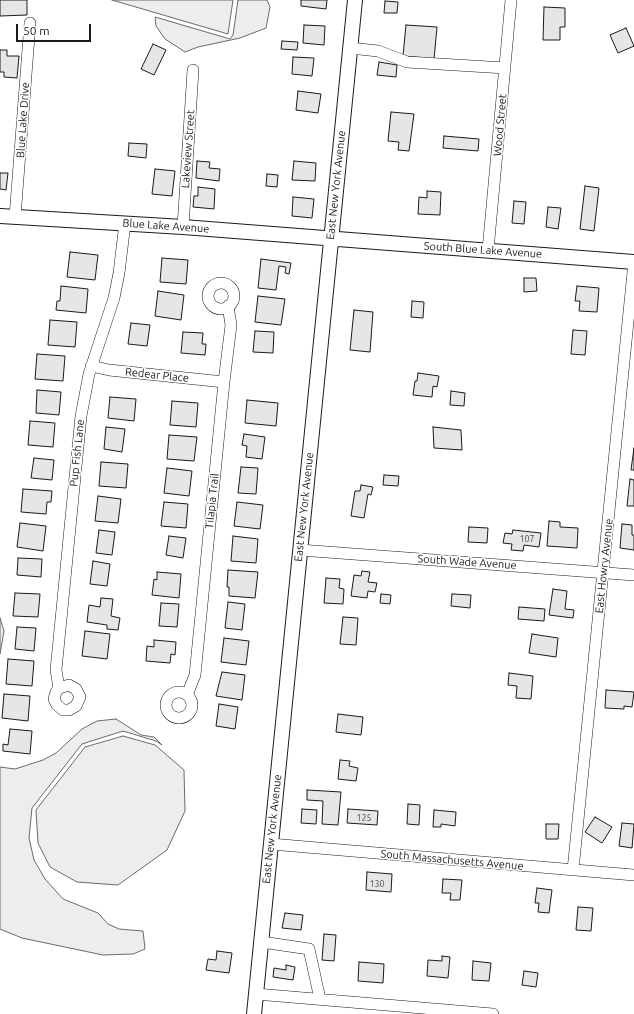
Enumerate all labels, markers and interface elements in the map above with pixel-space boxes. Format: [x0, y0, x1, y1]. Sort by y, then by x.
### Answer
scale bar [18, 16, 93, 42]
text: 50 m [23, 24, 50, 37]
street label: Blue Lake Drive [14, 82, 32, 158]
street label: Wood Street [491, 93, 509, 157]
street label: Lakeview Street [179, 109, 197, 189]
street label: East New York Avenue [324, 130, 348, 240]
street label: Blue Lake Avenue [122, 216, 210, 236]
street label: South Blue Lake Avenue [423, 239, 543, 261]
street label: Redear Place [124, 365, 190, 385]
street label: Pup Fish Lane [67, 419, 87, 487]
street label: East New York Avenue [292, 452, 316, 562]
street label: Tilapia Trail [203, 472, 221, 530]
street label: East Howry Avenue [592, 518, 616, 614]
house number: 107 [519, 534, 535, 544]
street label: South Wade Avenue [417, 552, 517, 572]
street label: East New York Avenue [260, 774, 284, 884]
house number: 125 [356, 813, 372, 823]
street label: South Massachusetts Avenue [380, 847, 524, 873]
house number: 130 [369, 879, 385, 889]

